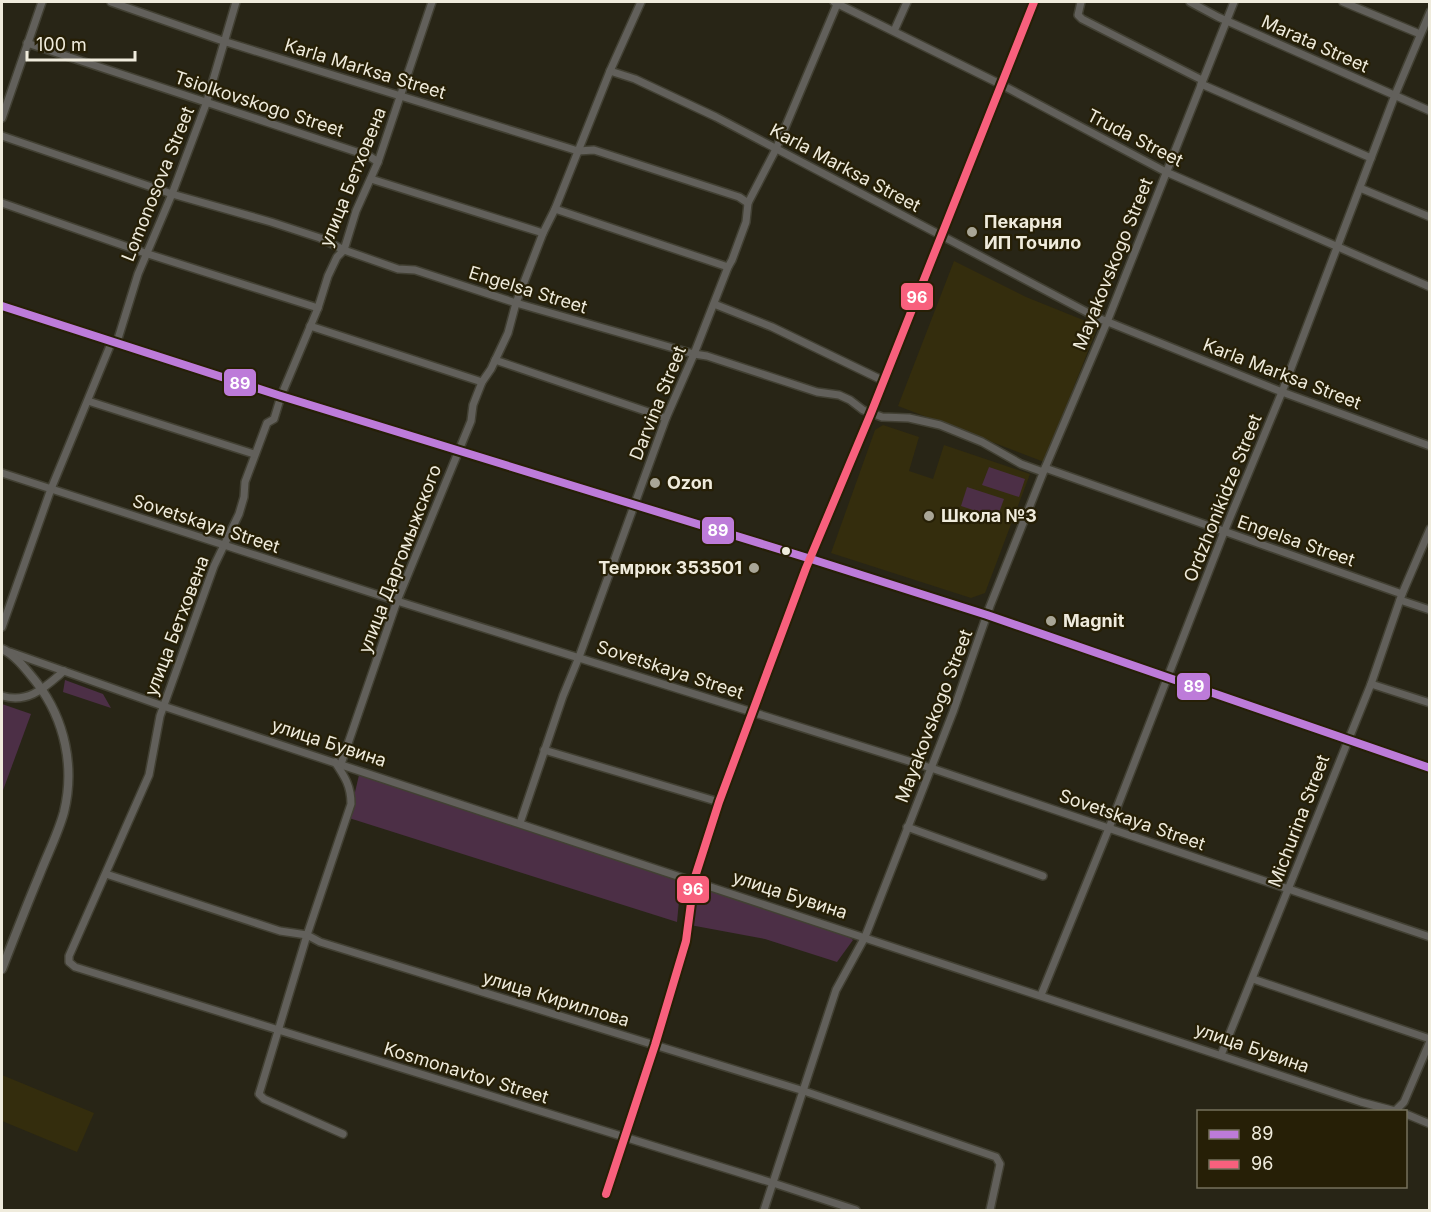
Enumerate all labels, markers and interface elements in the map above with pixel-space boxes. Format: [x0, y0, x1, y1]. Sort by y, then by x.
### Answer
street label: Marata Street [1258, 11, 1372, 77]
scale bar [27, 24, 135, 62]
text: 100 m [36, 34, 87, 55]
street label: Karla Marksa Street [282, 34, 448, 103]
street label: Tsiolkovskogo Street [172, 66, 347, 141]
street label: Lomonosova Street [117, 103, 198, 264]
street label: улица Бетховена [315, 104, 390, 250]
street label: Truda Street [1084, 104, 1187, 171]
street label: Karla Marksa Street [766, 119, 924, 216]
street label: Mayakovskogo Street [1068, 175, 1157, 353]
place label: Пекарня ИП Точило [984, 211, 1081, 253]
marker: Пекарня ИП Точило [965, 225, 979, 239]
street label: Engelsa Street [466, 262, 590, 318]
line badge: 96 [900, 282, 934, 311]
text: 96 [907, 287, 927, 307]
street label: Karla Marksa Street [1200, 334, 1364, 413]
street label: Darvina Street [625, 343, 690, 463]
line badge: 89 [223, 368, 257, 397]
text: 89 [230, 373, 250, 393]
street label: Ordzhonikidze Street [1179, 411, 1266, 585]
street label: улица Даргомыжского [354, 461, 445, 656]
place label: Ozon [667, 472, 713, 493]
marker: Ozon [648, 476, 662, 490]
street label: Sovetskaya Street [130, 490, 282, 557]
place label: Школа №3 [941, 505, 1037, 526]
marker: Школа №3 [922, 509, 936, 523]
street label: Engelsa Street [1235, 511, 1358, 570]
line badge: 89 [701, 516, 735, 545]
text: 89 [708, 520, 728, 540]
unlabelled marker [780, 545, 792, 557]
street label: улица Бетховена [140, 553, 213, 699]
place label: Темрюк 353501 [598, 557, 742, 578]
marker: Темрюк 353501 [747, 561, 761, 575]
place label: Magnit [1063, 610, 1125, 631]
marker: Magnit [1044, 614, 1058, 628]
street label: Mayakovskogo Street [891, 626, 976, 805]
street label: Sovetskaya Street [594, 636, 746, 703]
line badge: 89 [1176, 672, 1211, 701]
text: 89 [1184, 676, 1204, 696]
street label: улица Бувина [269, 714, 389, 771]
street label: Michurina Street [1264, 752, 1333, 890]
street label: Sovetskaya Street [1056, 785, 1208, 854]
street label: улица Бувина [730, 866, 850, 923]
line badge: 96 [676, 875, 710, 904]
text: 96 [683, 879, 703, 899]
street label: улица Кириллова [480, 966, 632, 1031]
street label: улица Бувина [1192, 1018, 1312, 1077]
street label: Kosmonavtov Street [381, 1037, 551, 1108]
legend [1197, 1110, 1407, 1188]
text: 89 [1251, 1123, 1273, 1144]
text: 96 [1251, 1153, 1273, 1174]

